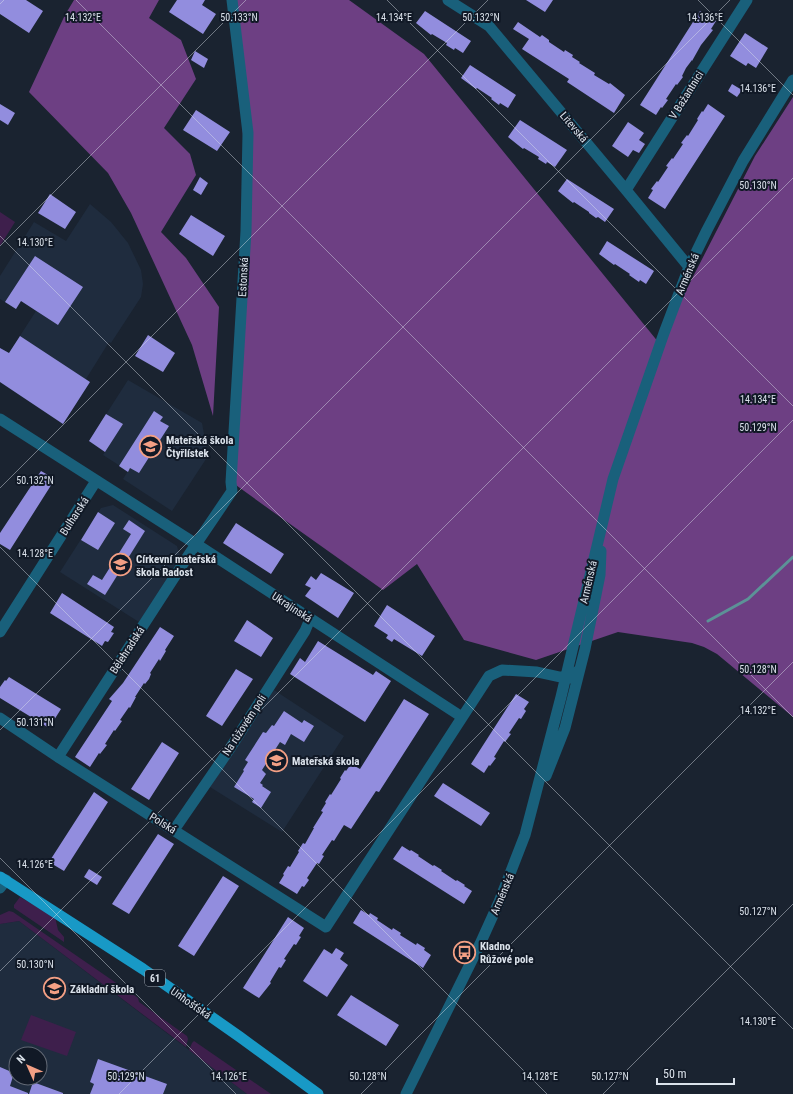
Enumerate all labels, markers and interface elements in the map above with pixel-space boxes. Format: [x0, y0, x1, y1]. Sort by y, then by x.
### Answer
text: 14.132°E [65, 12, 101, 23]
text: 50.133°N [220, 12, 258, 23]
text: 14.134°E [376, 12, 412, 23]
text: 50.132°N [462, 12, 500, 23]
text: 14.136°E [687, 12, 723, 23]
street label: V Bažantnici [667, 69, 706, 122]
text: 14.136°E [740, 83, 776, 94]
street label: Litevská [557, 109, 590, 145]
text: 50.130°N [739, 180, 777, 191]
text: 14.130°E [17, 237, 53, 248]
street label: Arménská [673, 252, 702, 297]
street label: Estonská [236, 257, 251, 297]
text: 14.134°E [740, 394, 776, 405]
text: 50.129°N [739, 422, 777, 433]
school or university icon: Mateřská škola Čtyřlístek [138, 433, 164, 459]
place label: Mateřská škola Čtyřlístek [166, 434, 233, 460]
text: 50.132°N [16, 475, 54, 486]
street label: Bulharská [57, 495, 92, 538]
text: 14.128°E [17, 548, 53, 559]
school or university icon: Církevní mateřská škola Radost [107, 552, 133, 578]
place label: Církevní mateřská škola Radost [136, 553, 216, 579]
street label: Arménská [577, 559, 600, 605]
street label: Ukrajinská [269, 590, 314, 625]
street label: Bělehradská [107, 624, 147, 676]
text: 50.128°N [739, 664, 777, 675]
street label: Na růžovém poli [220, 692, 269, 758]
text: 14.132°E [740, 705, 776, 716]
text: 50.131°N [16, 717, 54, 728]
school or university icon: Mateřská škola [264, 748, 290, 774]
place label: Mateřská škola [292, 755, 359, 768]
street label: Polská [147, 810, 179, 837]
text: 14.126°E [17, 859, 53, 870]
street label: Arménská [488, 872, 517, 917]
text: 50.127°N [739, 906, 777, 917]
bus stop icon: Kladno, Růžové pole [451, 939, 477, 965]
place label: Kladno, Růžové pole [480, 940, 533, 966]
text: 50.130°N [16, 959, 54, 970]
road number: 61 [145, 970, 165, 986]
school or university icon: Základní škola [42, 976, 68, 1002]
place label: Základní škola [70, 983, 134, 996]
street label: Unhošťská [168, 985, 213, 1022]
text: 14.130°E [740, 1016, 776, 1027]
north arrow [8, 1046, 48, 1086]
text: N [14, 1052, 28, 1066]
scale bar [657, 1060, 734, 1086]
text: 50 m [663, 1067, 687, 1081]
text: 50.129°N [107, 1071, 145, 1082]
text: 14.126°E [211, 1071, 247, 1082]
text: 50.128°N [349, 1071, 387, 1082]
text: 14.128°E [522, 1071, 558, 1082]
text: 50.127°N [591, 1071, 629, 1082]

